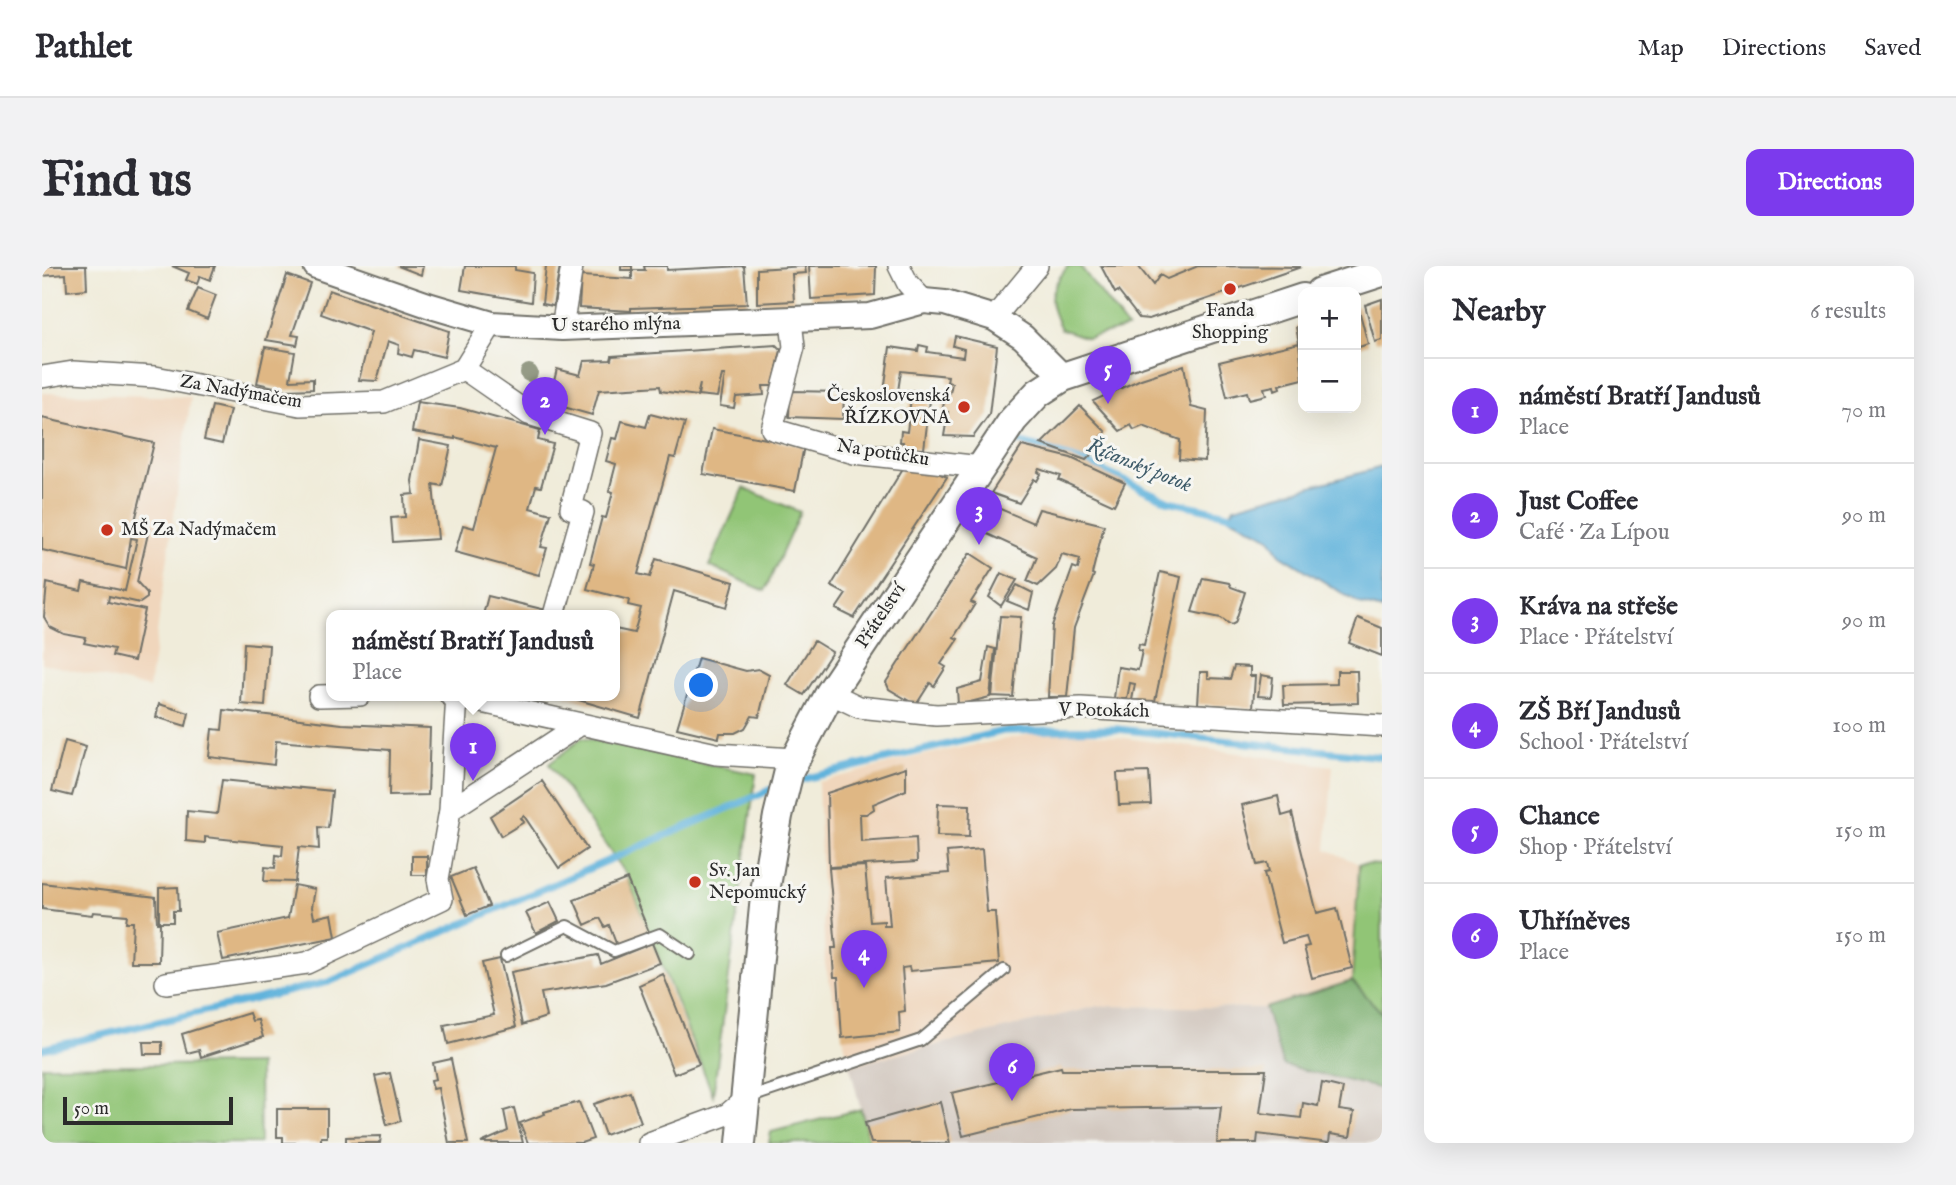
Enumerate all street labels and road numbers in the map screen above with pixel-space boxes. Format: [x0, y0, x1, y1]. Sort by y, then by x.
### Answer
street label: U starého mlýna [551, 312, 682, 338]
street label: Za Nadýmačem [178, 369, 304, 415]
street label: Na potůčku [835, 434, 931, 472]
street label: Přátelství [851, 577, 913, 653]
street label: V Potokách [1057, 698, 1150, 724]

